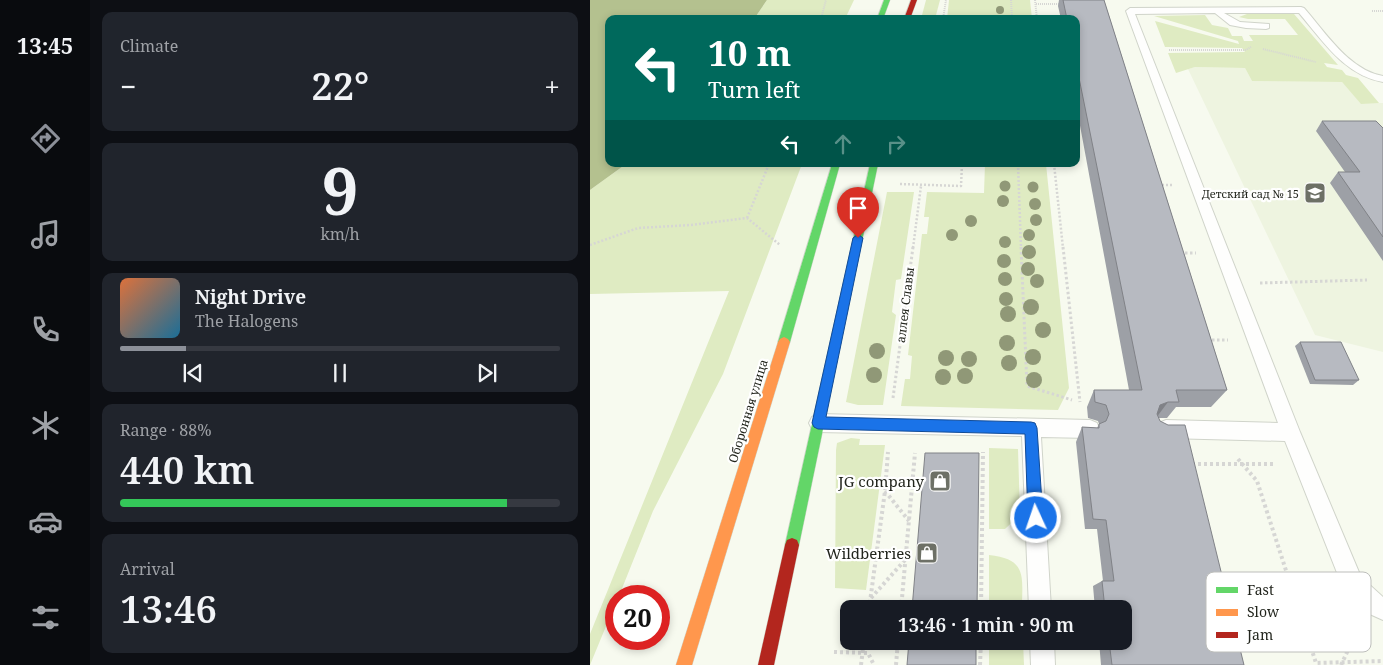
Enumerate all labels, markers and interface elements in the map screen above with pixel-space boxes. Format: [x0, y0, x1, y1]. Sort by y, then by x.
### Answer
text: 10 m [708, 29, 791, 76]
text: 13:45 [17, 30, 73, 60]
text: Climate [120, 35, 178, 57]
icon: left [625, 35, 690, 100]
text: 22° [311, 59, 369, 111]
text: − [120, 67, 136, 105]
text: + [544, 67, 560, 105]
text: Turn left [708, 74, 800, 104]
icon: directions [28, 121, 63, 156]
icon: left [776, 130, 804, 158]
icon: ahead [829, 130, 857, 158]
icon: right [882, 130, 910, 158]
text: 9 [322, 146, 358, 234]
school or university icon: Детский сад № 15 [1303, 181, 1327, 205]
place label: Детский сад № 15 [1202, 186, 1299, 201]
pin [837, 187, 879, 238]
icon: arrive [844, 194, 872, 222]
icon: music [28, 217, 63, 252]
text: km/h [320, 223, 360, 245]
street label: аллея Славы [892, 266, 918, 344]
text: Night Drive [195, 284, 306, 310]
text: The Halogens [195, 310, 298, 332]
icon: phone [28, 312, 63, 347]
street label: Оборонная улица [724, 357, 772, 465]
icon: previous [179, 359, 207, 387]
icon: pause [326, 359, 354, 387]
icon: next [473, 359, 501, 387]
icon: climate [28, 408, 63, 443]
text: Range · 88% [120, 419, 212, 441]
text: 440 km [120, 443, 254, 495]
shop icon: JG company [928, 469, 952, 493]
place label: JG company [837, 471, 925, 491]
position arrow [1009, 491, 1061, 543]
icon: car [28, 504, 63, 539]
shop icon: Wildberries [915, 541, 939, 565]
place label: Wildberries [826, 543, 911, 563]
text: Arrival [120, 558, 175, 580]
legend [1206, 572, 1371, 652]
text: Fast [1247, 580, 1274, 599]
text: 13:46 [120, 582, 217, 634]
speed limit sign: 20 [605, 585, 670, 650]
icon: filters [28, 600, 63, 635]
text: Slow [1247, 602, 1280, 621]
text: 13:46 · 1 min · 90 m [898, 612, 1074, 638]
text: Jam [1246, 625, 1273, 644]

